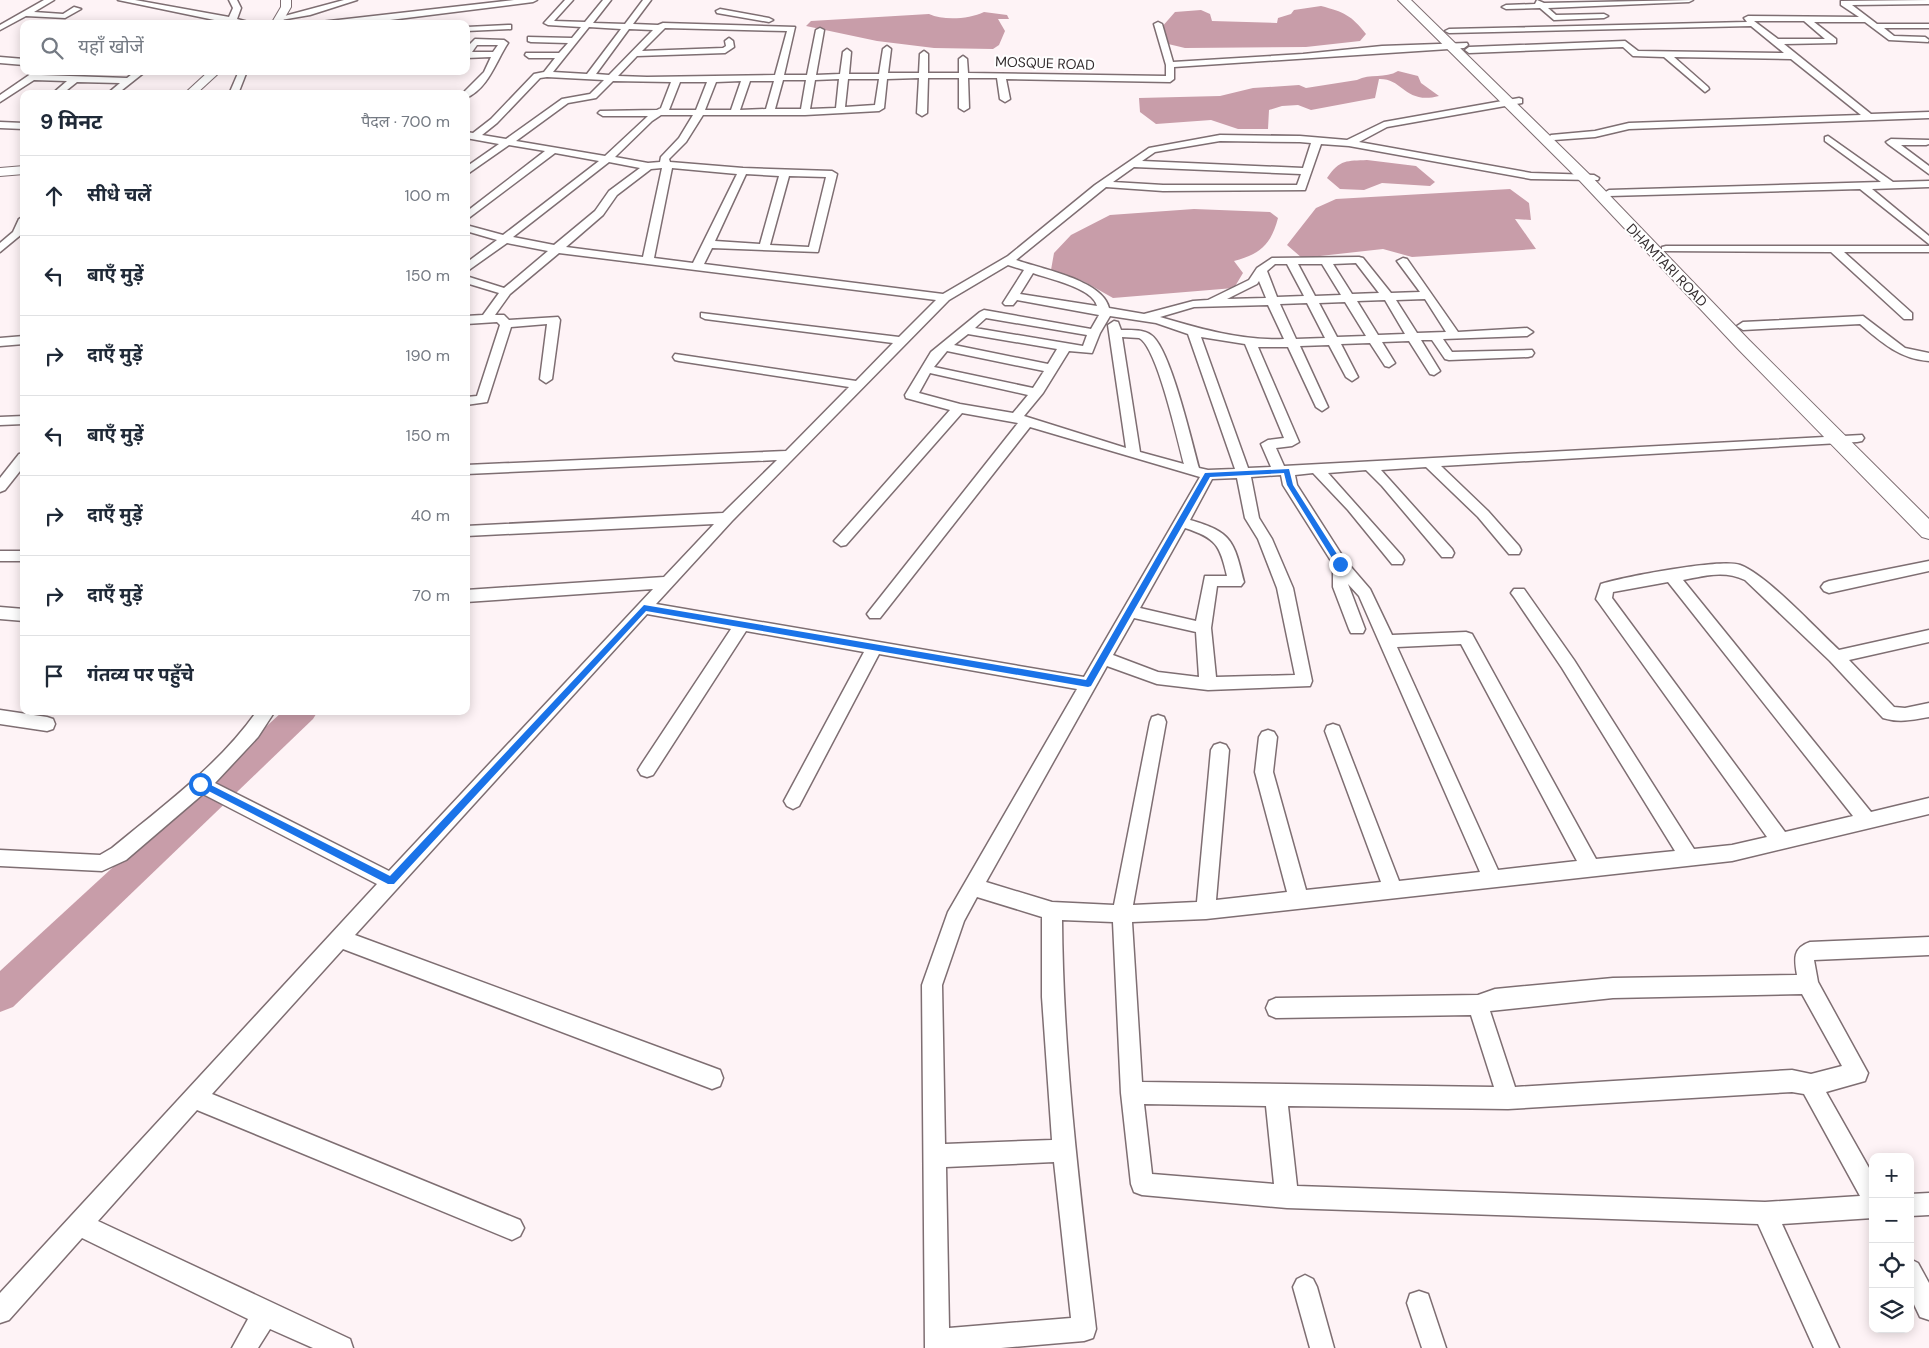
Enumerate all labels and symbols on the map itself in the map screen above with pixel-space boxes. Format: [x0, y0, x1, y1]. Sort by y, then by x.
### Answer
street label: MOSQUE ROAD [995, 52, 1095, 74]
street label: DHAMTARI ROAD [1623, 220, 1711, 310]
route end [1329, 553, 1352, 576]
route start [189, 773, 212, 796]

